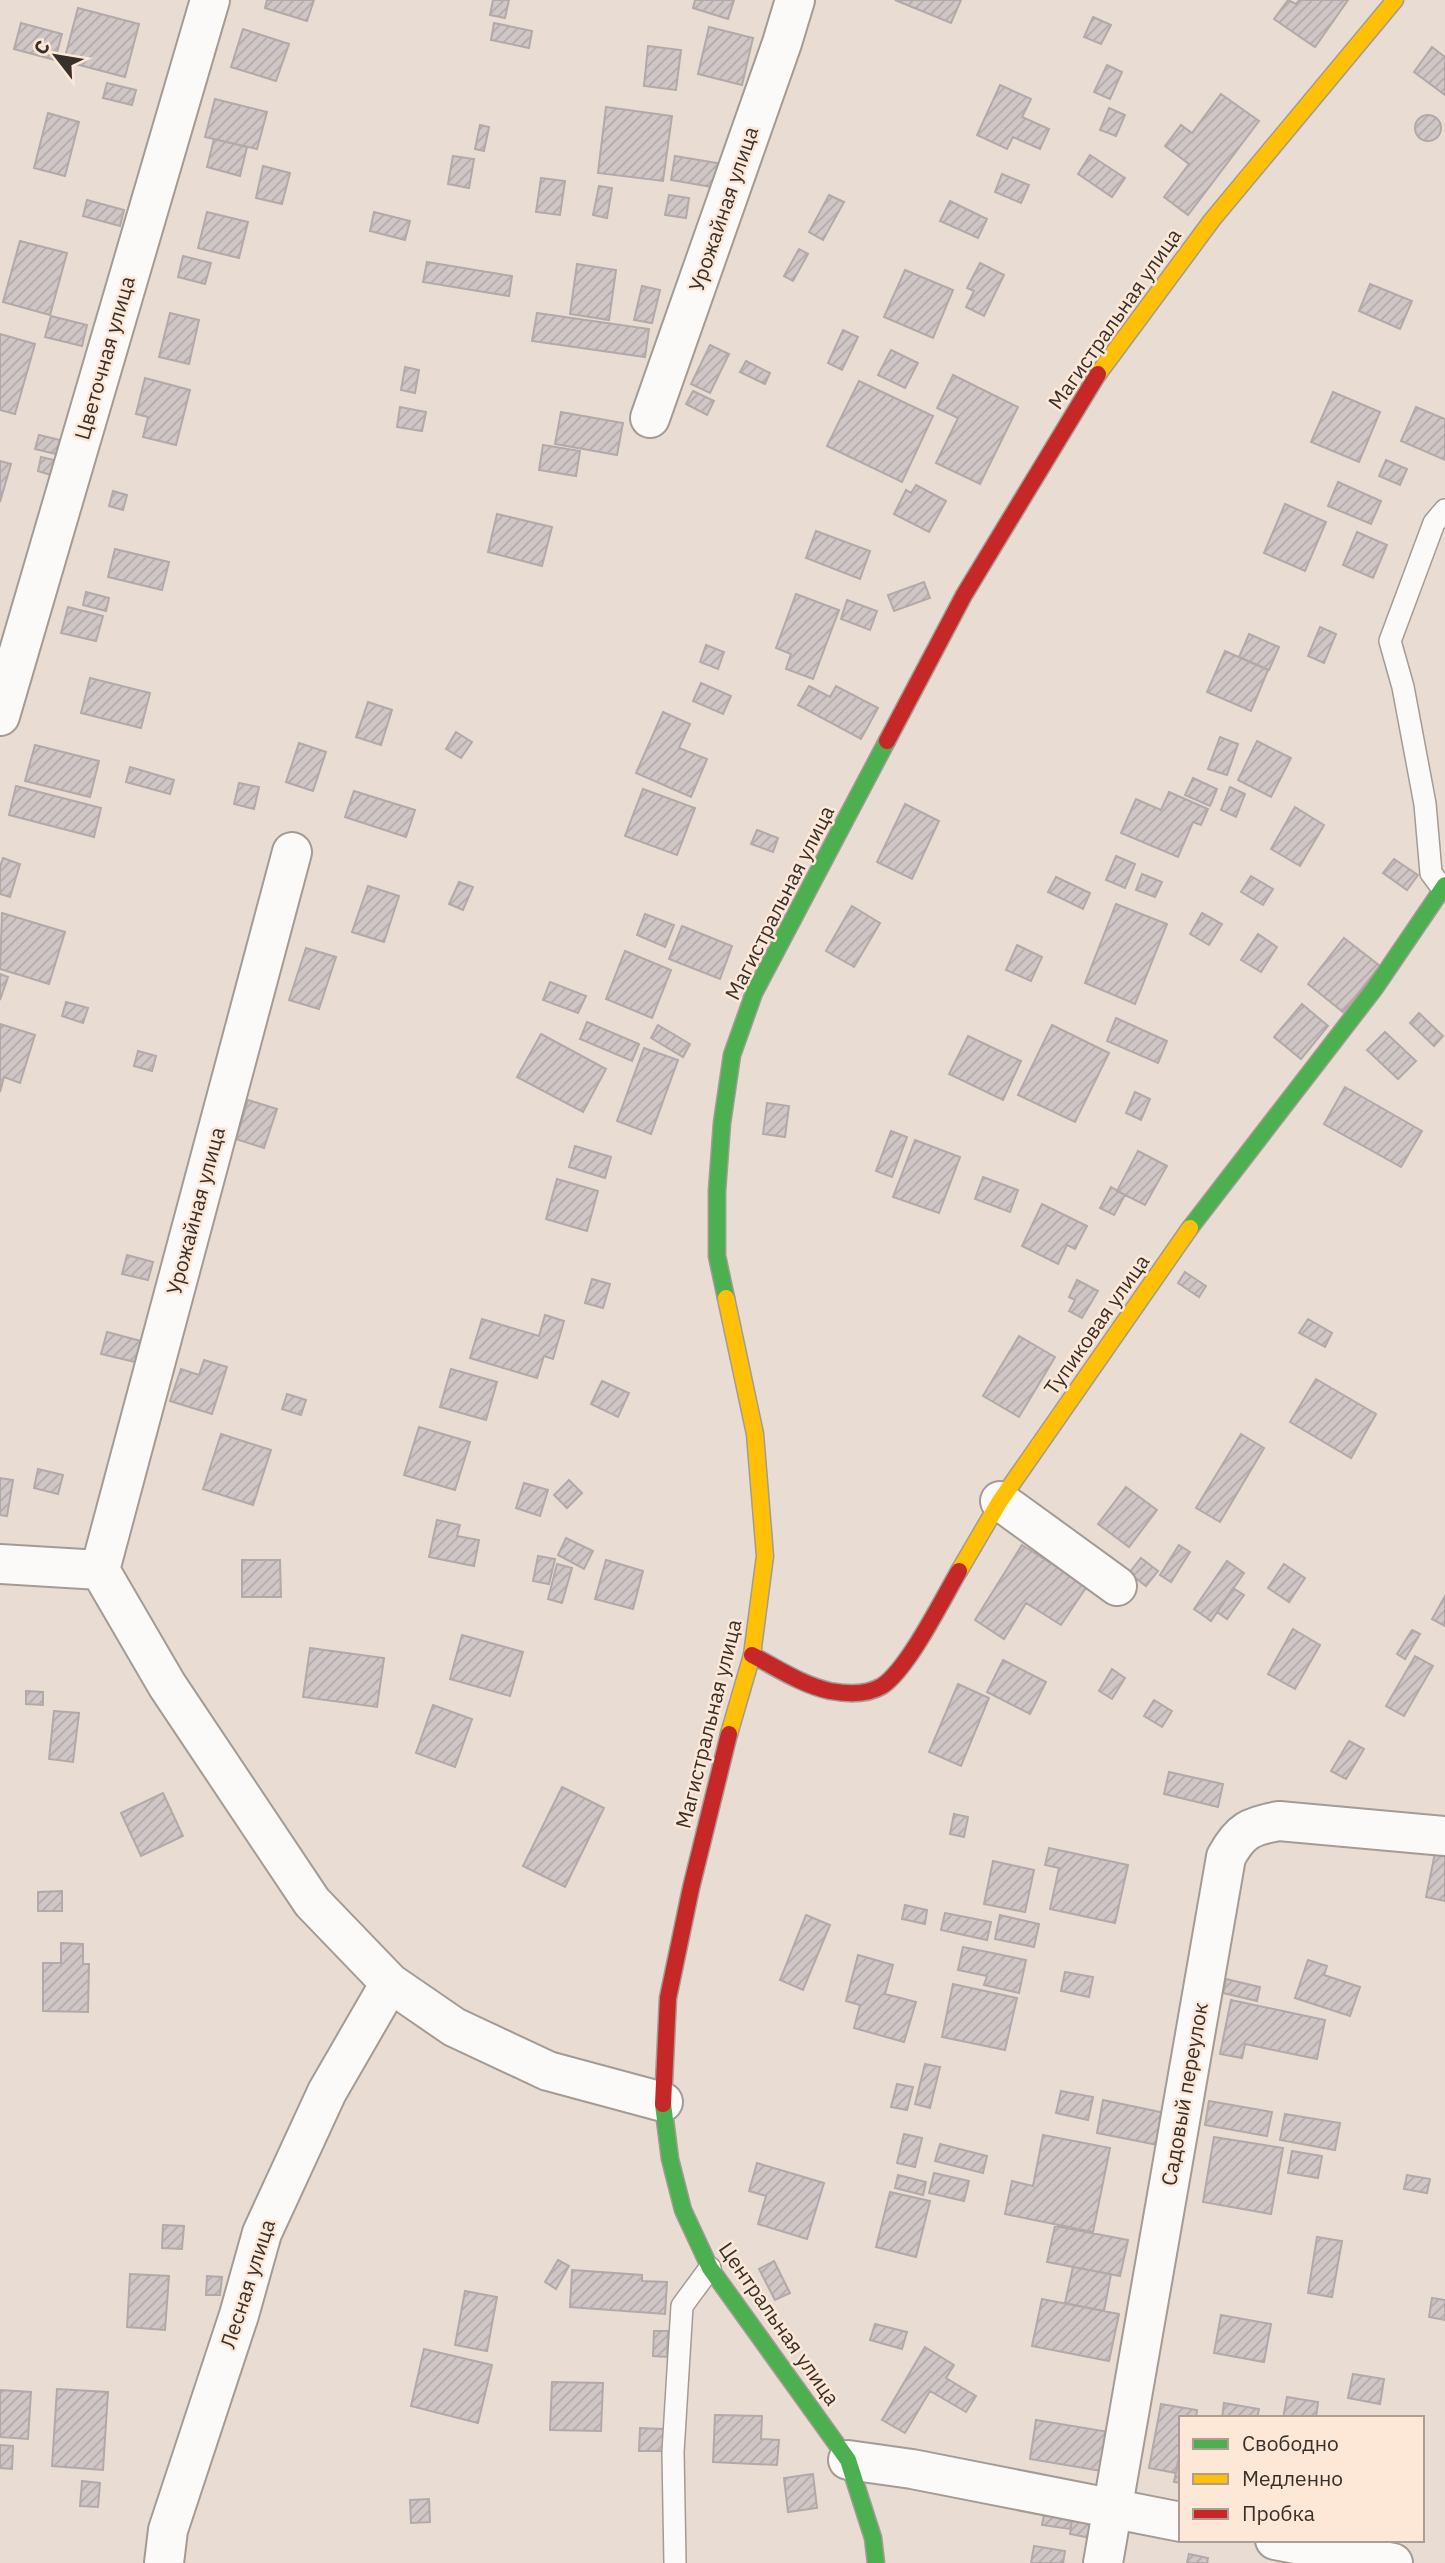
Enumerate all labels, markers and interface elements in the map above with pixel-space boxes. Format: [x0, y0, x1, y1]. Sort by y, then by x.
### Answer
north arrow [21, 21, 91, 91]
text: С [28, 36, 55, 59]
street label: Урожайная улица [682, 122, 764, 295]
street label: Магистральная улица [1041, 222, 1187, 414]
street label: Цветочная улица [67, 273, 141, 443]
street label: Магистральная улица [718, 801, 840, 1005]
street label: Урожайная улица [159, 1124, 231, 1298]
street label: Тупиковая улица [1037, 1248, 1155, 1401]
street label: Магистральная улица [668, 1616, 748, 1831]
street label: Садовый переулок [1154, 2000, 1214, 2188]
street label: Лесная улица [213, 2215, 281, 2352]
street label: Центральная улица [713, 2236, 847, 2411]
legend [1179, 2416, 1424, 2542]
text: Свободно [1242, 2429, 1339, 2457]
text: Медленно [1242, 2464, 1343, 2492]
text: Пробка [1242, 2499, 1315, 2527]

